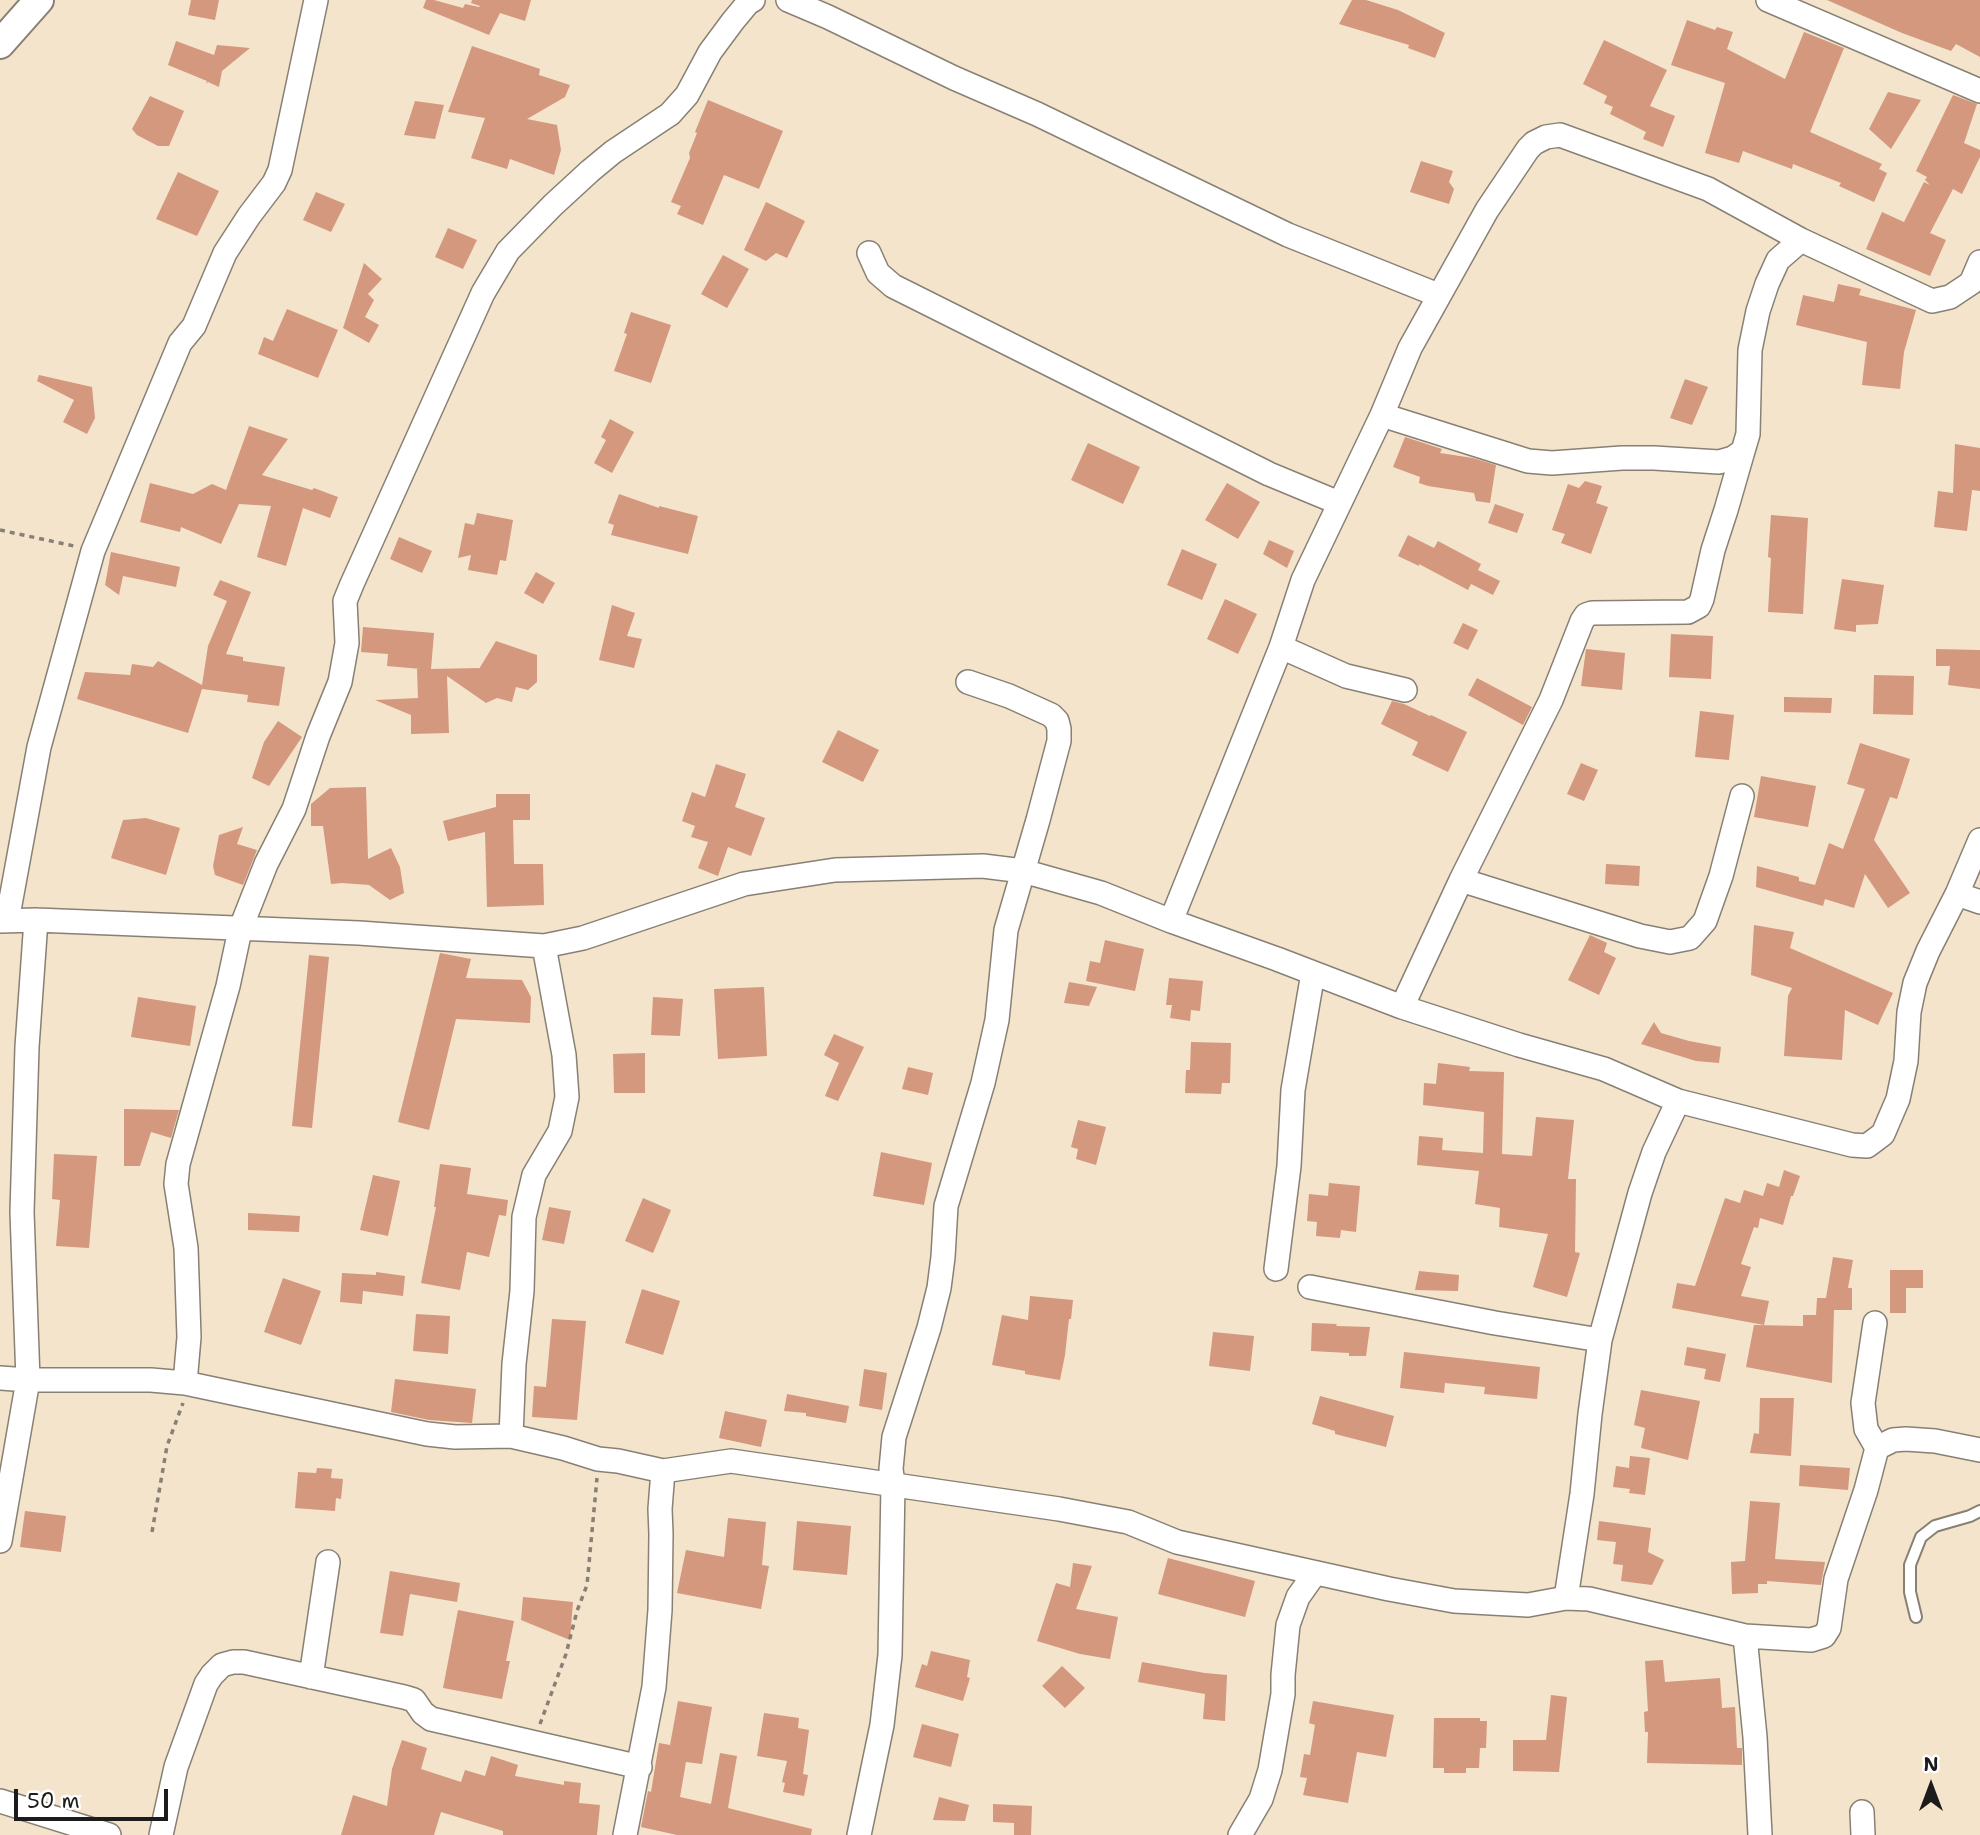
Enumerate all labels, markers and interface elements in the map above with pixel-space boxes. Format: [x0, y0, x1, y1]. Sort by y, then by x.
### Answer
north arrow [1896, 1751, 1966, 1821]
text: N [1923, 1752, 1939, 1777]
scale bar [18, 1776, 172, 1820]
text: 50 m [27, 1787, 80, 1815]

